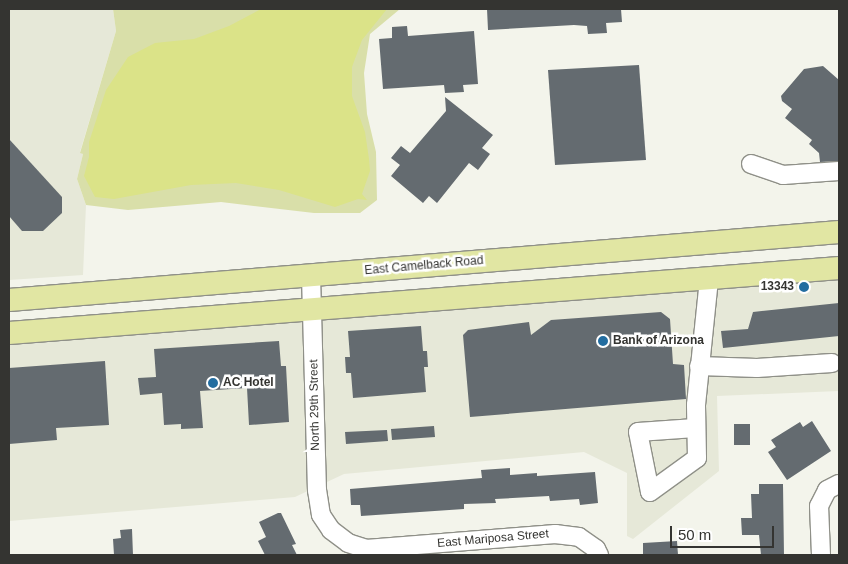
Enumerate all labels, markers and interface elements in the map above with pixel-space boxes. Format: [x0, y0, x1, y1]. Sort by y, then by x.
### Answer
street label: East Camelback Road [364, 254, 484, 278]
place label: 13343 [761, 280, 794, 294]
marker: 13343 [798, 281, 810, 293]
place label: Bank of Arizona [613, 334, 704, 348]
marker: Bank of Arizona [597, 335, 609, 347]
street label: North 29th Street [307, 359, 323, 451]
place label: AC Hotel [223, 376, 274, 390]
marker: AC Hotel [207, 377, 219, 389]
scale bar [673, 516, 777, 548]
text: 50 m [678, 526, 711, 543]
street label: East Mariposa Street [437, 527, 549, 551]

